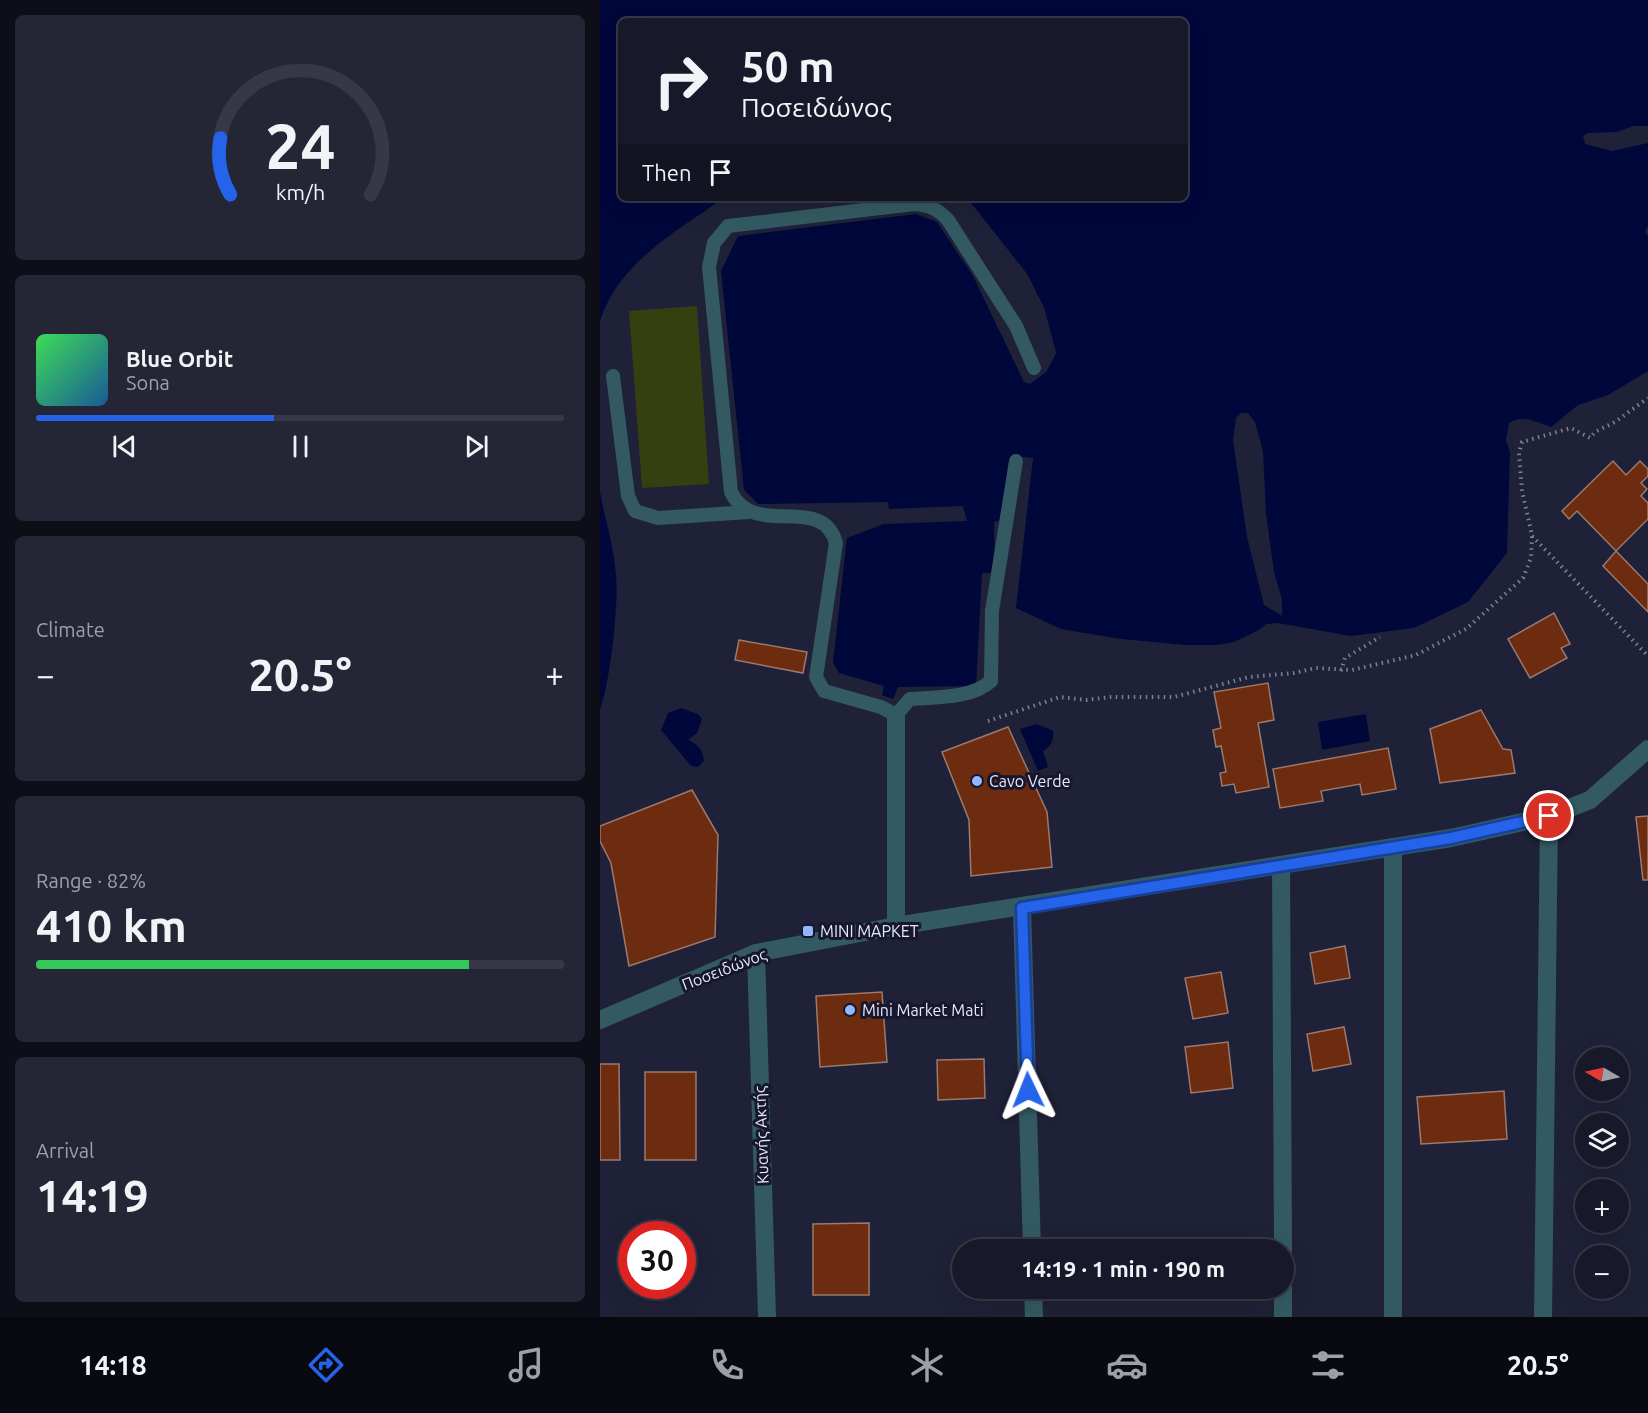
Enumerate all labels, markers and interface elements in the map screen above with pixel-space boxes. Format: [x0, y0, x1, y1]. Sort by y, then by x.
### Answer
icon: right [642, 42, 720, 120]
text: 50 m [741, 43, 835, 90]
text: Ποσειδώνος [741, 92, 892, 122]
text: 24 [265, 111, 335, 181]
icon: arrive [704, 156, 737, 189]
text: Then [642, 160, 692, 185]
text: km/h [275, 180, 325, 204]
text: Blue Orbit [126, 346, 233, 371]
text: Sona [126, 371, 170, 394]
icon: previous [108, 430, 141, 463]
icon: pause [284, 430, 317, 463]
icon: next [460, 430, 493, 463]
text: Climate [36, 618, 105, 641]
text: 20.5° [248, 649, 352, 700]
text: − [36, 656, 55, 693]
text: + [545, 656, 564, 693]
place label: Cavo Verde [989, 772, 1071, 790]
marker: Cavo Verde [970, 774, 984, 788]
pin [1523, 790, 1574, 841]
icon: arrive [1532, 799, 1565, 832]
text: Range · 82% [36, 869, 146, 892]
text: 410 km [36, 900, 187, 951]
place label: ΜΙΝΙ ΜΑΡΚΕΤ [820, 922, 919, 940]
marker: ΜΙΝΙ ΜΑΡΚΕΤ [801, 924, 815, 938]
street label: Ποσειδώνος [679, 945, 769, 994]
place label: Mini Market Mati [862, 1001, 984, 1019]
marker: Mini Market Mati [843, 1003, 857, 1017]
north arrow [1575, 1047, 1629, 1101]
map controls [1575, 1047, 1629, 1299]
position arrow [996, 1058, 1060, 1122]
street label: Κυανής Ακτής [750, 1086, 773, 1184]
button: layers [1575, 1113, 1629, 1167]
text: Arrival [36, 1139, 94, 1162]
text: 14:19 [36, 1170, 149, 1221]
button: + [1575, 1179, 1629, 1233]
speed limit sign: 30 [618, 1221, 696, 1299]
button: − [1575, 1245, 1629, 1299]
text: 14:19 · 1 min · 190 m [1021, 1256, 1225, 1281]
icon: directions [305, 1344, 347, 1386]
icon: music [505, 1344, 547, 1386]
icon: phone [706, 1344, 748, 1386]
icon: climate [906, 1344, 948, 1386]
icon: car [1106, 1344, 1148, 1386]
icon: filters [1307, 1344, 1349, 1386]
text: 14:18 [79, 1350, 147, 1380]
text: 20.5° [1507, 1350, 1569, 1380]

